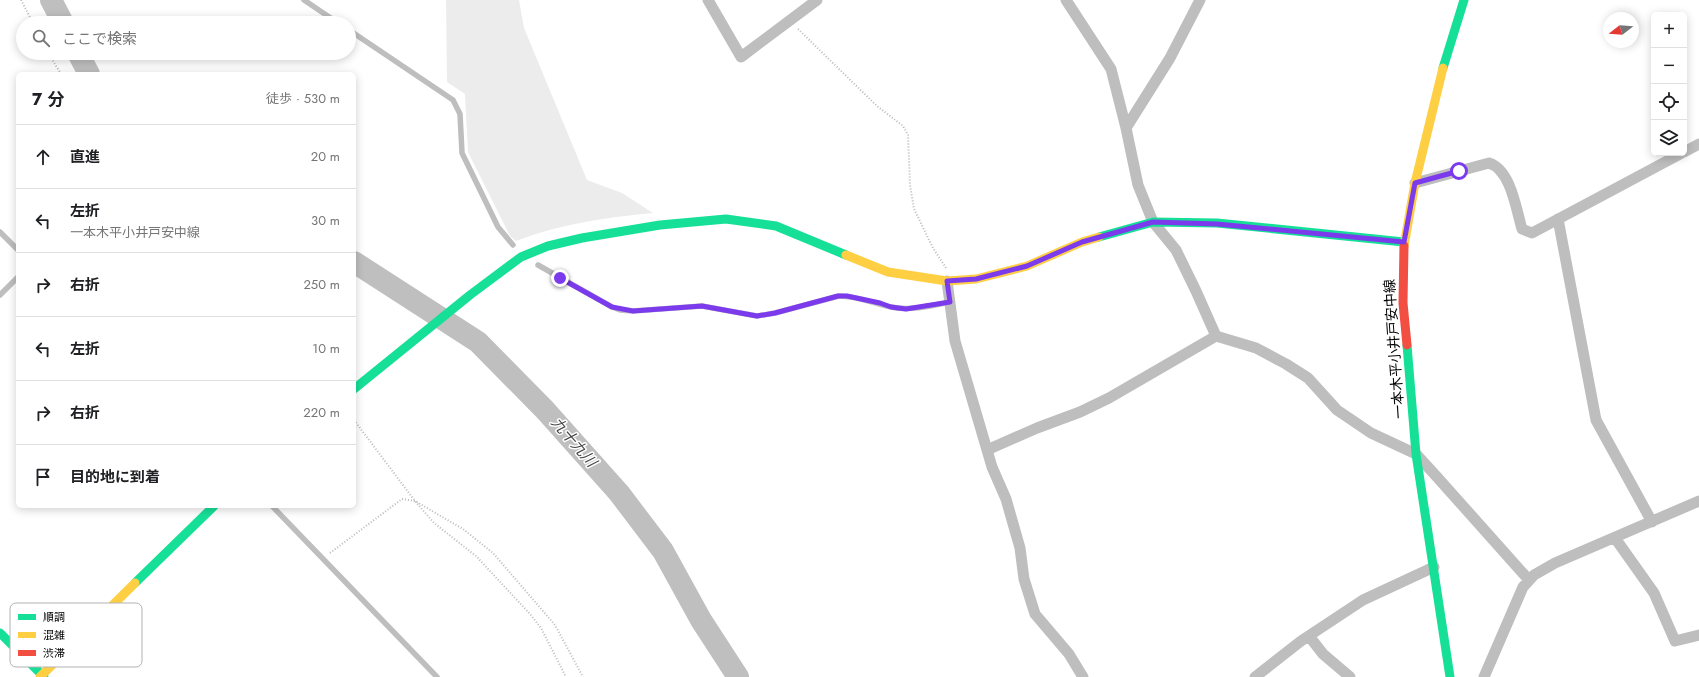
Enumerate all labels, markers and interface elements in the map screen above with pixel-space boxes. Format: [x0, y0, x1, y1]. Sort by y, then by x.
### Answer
north arrow [1603, 12, 1639, 48]
map controls [1651, 12, 1687, 156]
button: + [1651, 12, 1687, 48]
search box [16, 16, 356, 60]
icon: search [30, 27, 52, 49]
text: ここで検索 [62, 28, 137, 50]
button: − [1651, 48, 1687, 84]
button: locate [1651, 84, 1687, 120]
text: 7 分 [32, 87, 64, 111]
text: 徒歩 · 530 m [266, 89, 340, 108]
button: layers [1651, 120, 1687, 156]
icon: ahead [32, 146, 54, 168]
text: 直進 [70, 146, 100, 168]
text: 20 m [311, 147, 340, 166]
route start [1450, 162, 1468, 180]
text: 左折 [70, 200, 100, 222]
icon: left [32, 210, 54, 232]
text: 30 m [311, 211, 340, 230]
text: 一本木平小井戸安中線 [70, 223, 200, 242]
route end [551, 269, 569, 287]
icon: right [32, 274, 54, 296]
text: 右折 [70, 274, 100, 296]
text: 250 m [303, 275, 340, 294]
street label: 一本木平小井戸安中線 [1379, 278, 1409, 420]
icon: left [32, 338, 54, 360]
text: 左折 [70, 338, 100, 360]
text: 10 m [312, 339, 340, 358]
icon: right [32, 402, 54, 424]
text: 右折 [70, 402, 100, 424]
text: 220 m [303, 403, 340, 422]
water label: 九十九川 [546, 412, 603, 473]
icon: arrive [32, 466, 54, 488]
text: 目的地に到着 [70, 466, 160, 488]
legend [10, 603, 142, 667]
text: 順調 [43, 609, 65, 625]
text: 混雑 [43, 627, 65, 643]
text: 渋滞 [43, 645, 65, 661]

